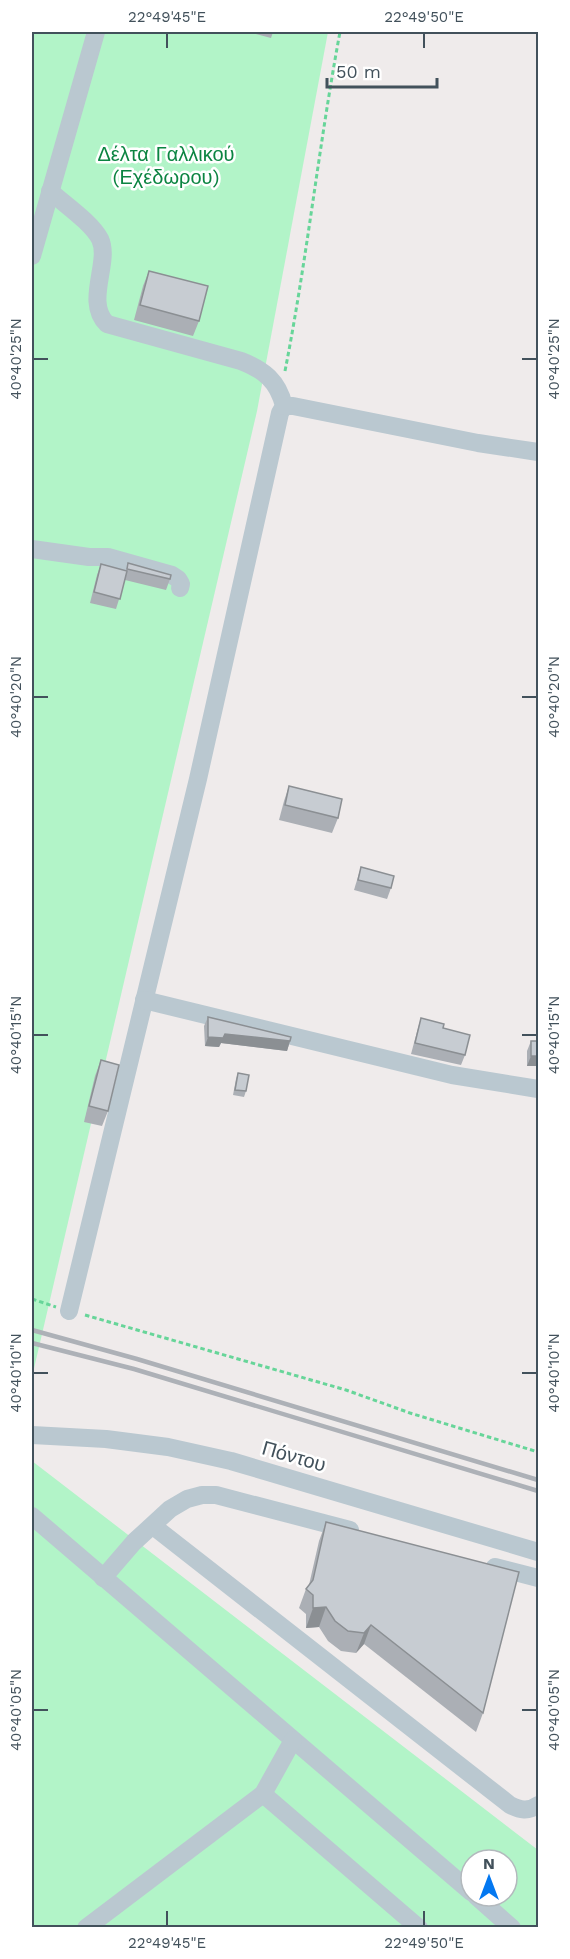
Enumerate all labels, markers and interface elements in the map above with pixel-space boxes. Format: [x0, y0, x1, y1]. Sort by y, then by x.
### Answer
text: 22°49'45"E [128, 8, 206, 26]
text: 22°49'50"E [384, 8, 464, 26]
scale bar [327, 51, 436, 89]
text: 50 m [336, 61, 381, 82]
park label: Δέλτα Γαλλικού (Εχέδωρου) [97, 142, 235, 189]
text: 40°40'25"N [7, 318, 25, 400]
text: 40°40'25"N [545, 318, 563, 400]
text: 40°40'20"N [7, 656, 25, 738]
text: 40°40'20"N [545, 656, 563, 738]
text: 40°40'15"N [7, 996, 25, 1074]
text: 40°40'15"N [545, 996, 563, 1074]
text: 40°40'10"N [7, 1333, 25, 1413]
text: 40°40'10"N [545, 1333, 563, 1413]
street label: Πόντου [259, 1435, 329, 1477]
text: 40°40'05"N [7, 1669, 25, 1751]
text: 40°40'05"N [545, 1669, 563, 1751]
north arrow [459, 1848, 519, 1908]
text: N [483, 1854, 495, 1873]
text: 22°49'45"E [128, 1934, 206, 1952]
text: 22°49'50"E [384, 1934, 464, 1952]

